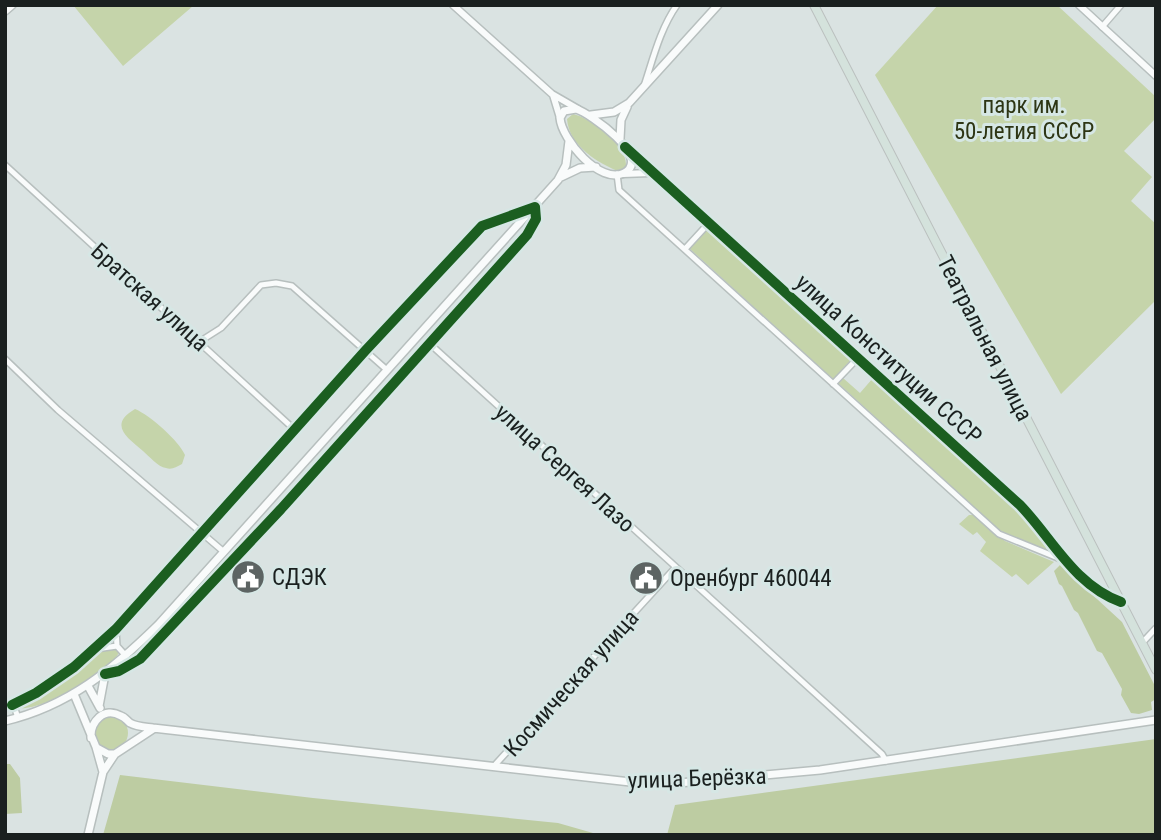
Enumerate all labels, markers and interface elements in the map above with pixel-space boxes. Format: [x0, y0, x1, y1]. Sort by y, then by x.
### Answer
park label: парк им. 50-летия СССР [954, 92, 1094, 145]
street label: Братская улица [85, 238, 214, 357]
street label: Театральная улица [931, 251, 1038, 425]
street label: улица Конституции СССР [790, 269, 987, 450]
street label: улица Сергея Лазо [489, 399, 640, 538]
public building icon: СДЭК [229, 558, 267, 596]
public building icon: Оренбург 460044 [627, 559, 665, 597]
place label: СДЭК [272, 564, 327, 591]
place label: Оренбург 460044 [670, 565, 832, 592]
street label: Космическая улица [498, 604, 644, 762]
street label: улица Берёзка [627, 763, 767, 794]

